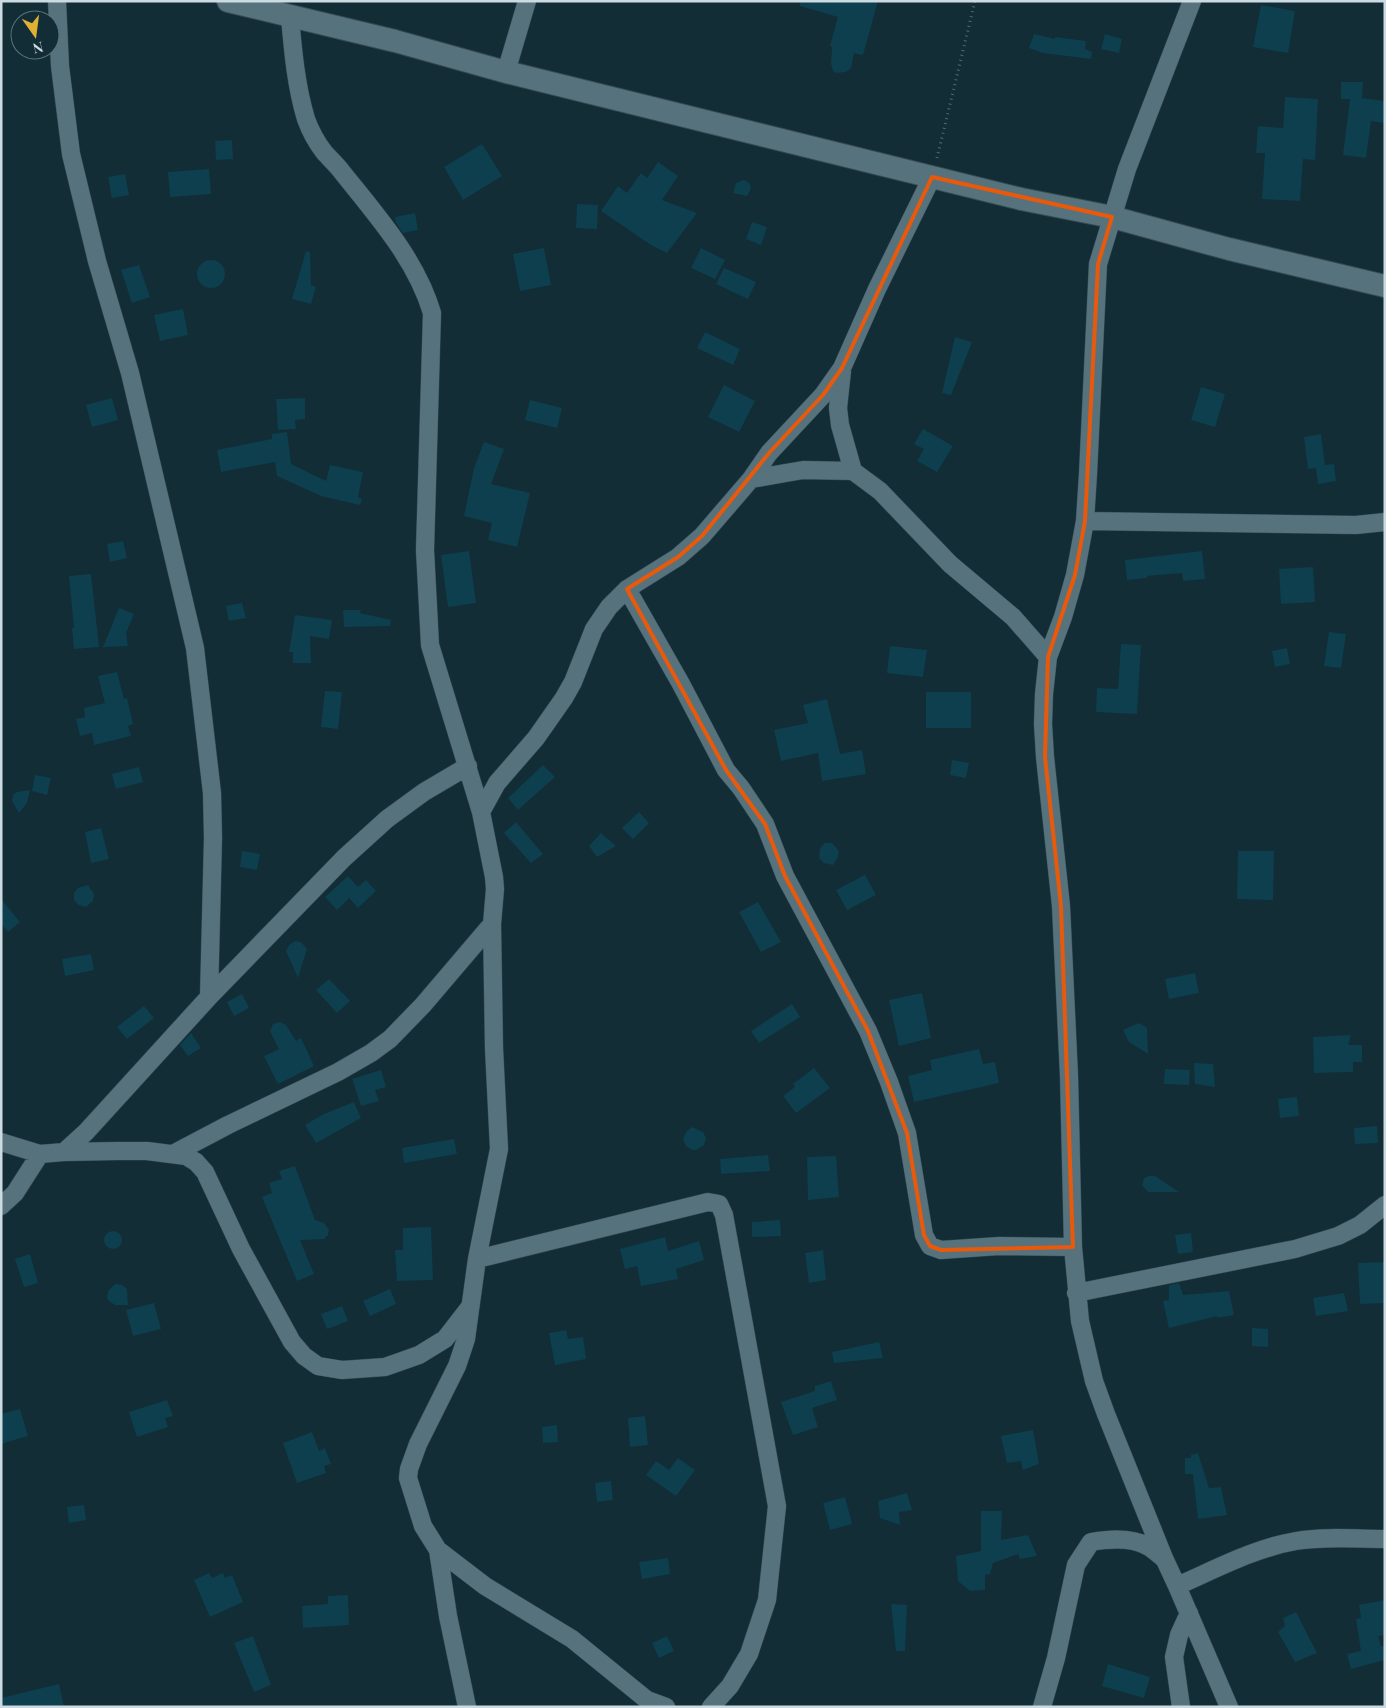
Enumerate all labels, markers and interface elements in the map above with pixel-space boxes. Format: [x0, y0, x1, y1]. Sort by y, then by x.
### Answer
north arrow [10, 10, 60, 60]
text: N [31, 38, 45, 59]

